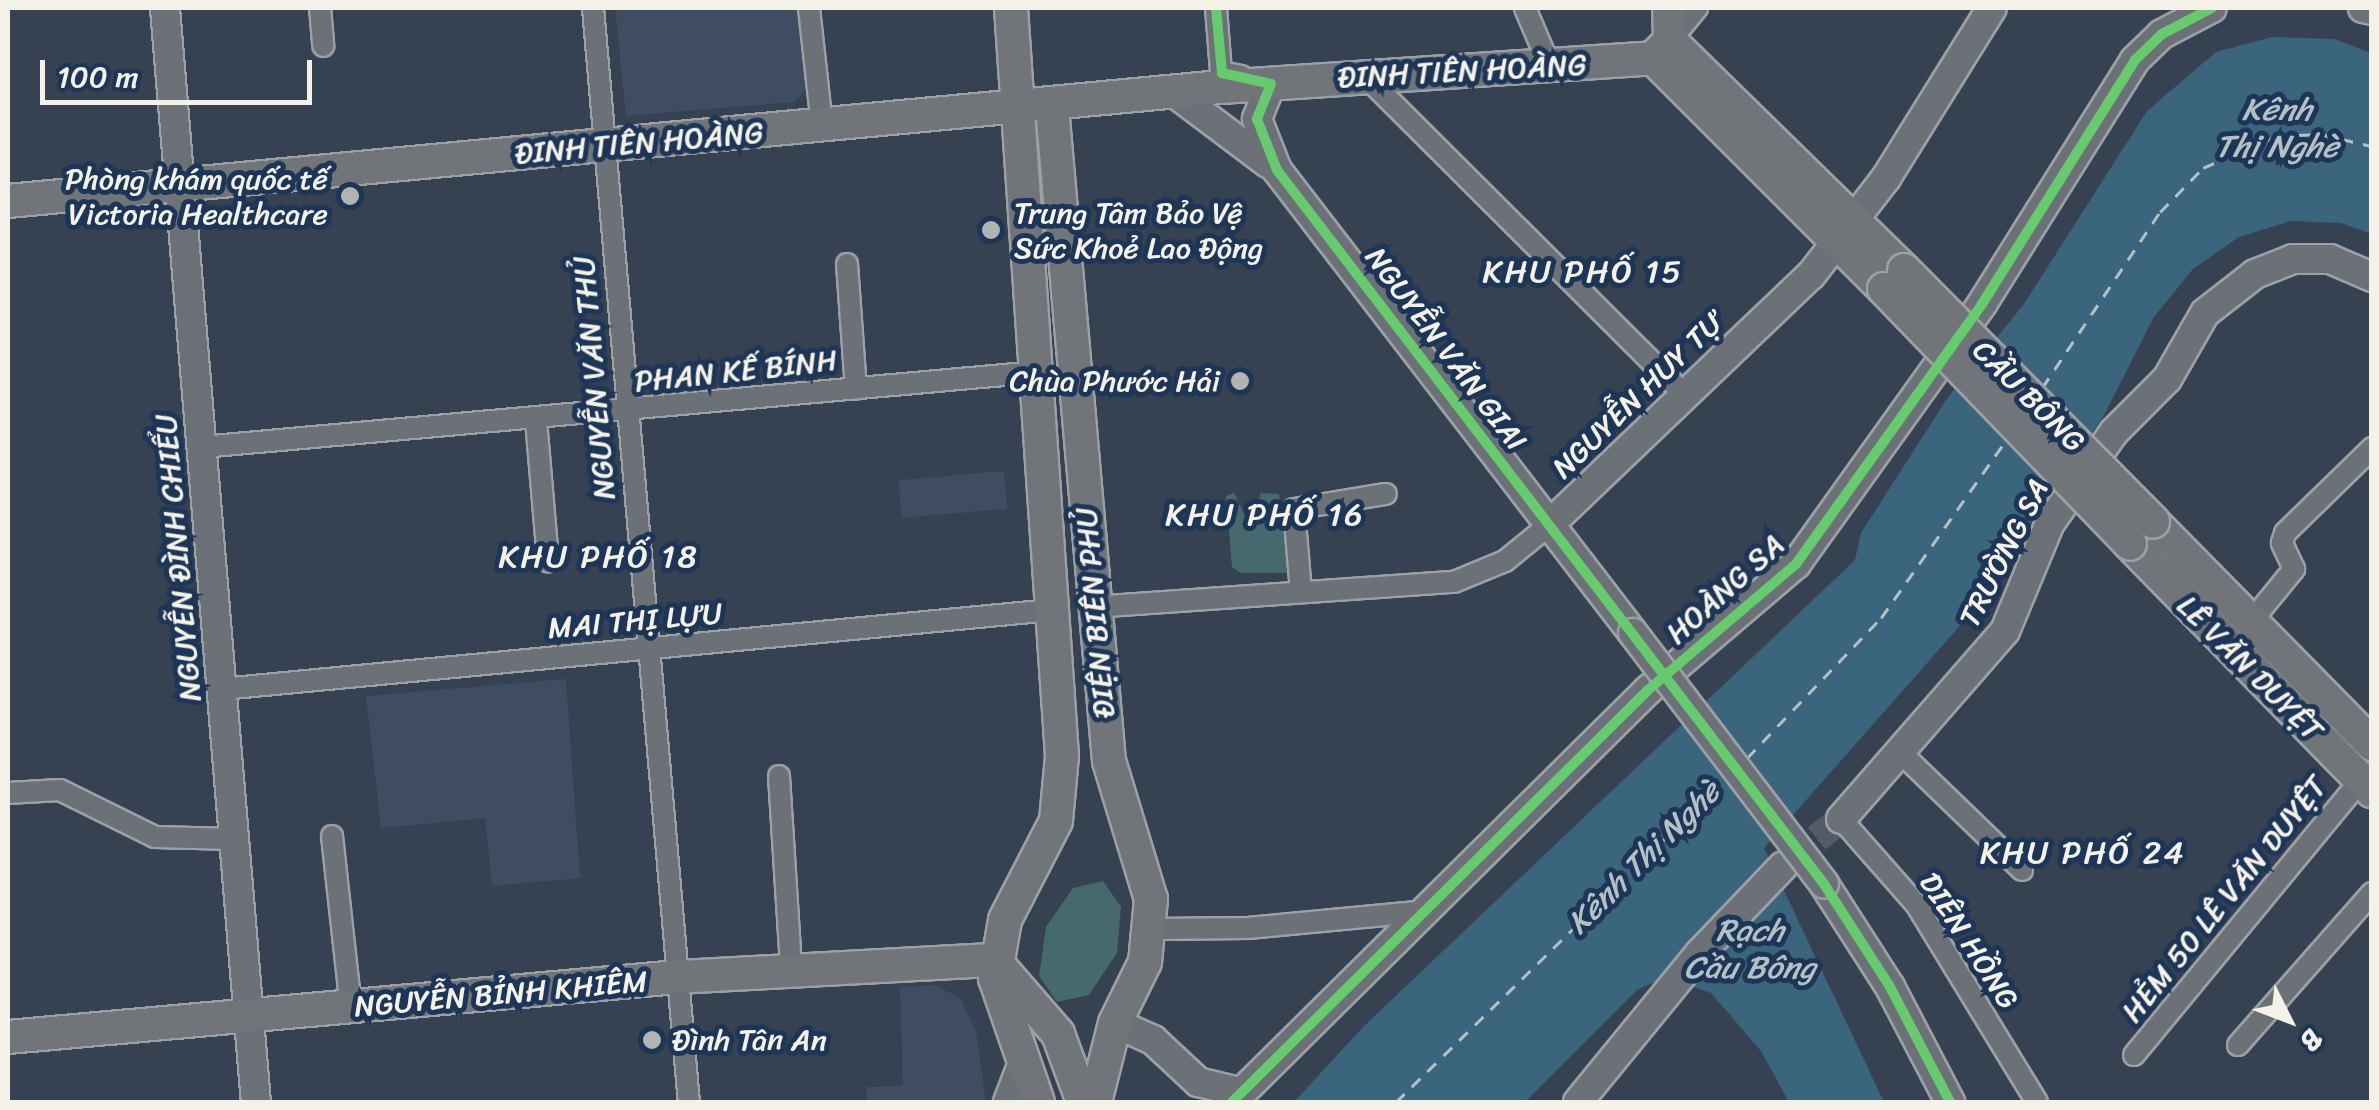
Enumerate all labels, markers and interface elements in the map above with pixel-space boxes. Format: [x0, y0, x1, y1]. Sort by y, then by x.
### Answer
scale bar [45, 40, 318, 102]
street label: ĐINH TIÊN HOÀNG [1334, 46, 1590, 96]
text: 100 m [57, 50, 139, 104]
water label: Kênh Thị Nghè [2215, 92, 2339, 167]
street label: ĐINH TIÊN HOÀNG [511, 114, 767, 172]
place label: Phòng khám quốc tế Victoria Healthcare [65, 161, 328, 232]
marker: Phòng khám quốc tế Victoria Healthcare [337, 183, 363, 209]
place label: Trung Tâm Bảo Vệ Sức Khoẻ Lao Động [1014, 195, 1263, 266]
marker: Trung Tâm Bảo Vệ Sức Khoẻ Lao Động [978, 217, 1004, 243]
street label: NGUYỄN VĂN GIAI [1359, 242, 1533, 456]
district label: KHU PHỐ 15 [1482, 253, 1684, 291]
street label: NGUYỄN VĂN THỦ [566, 257, 622, 499]
street label: NGUYỄN HUY TỰ [1545, 304, 1731, 486]
street label: CẦU BÔNG [1965, 332, 2093, 460]
street label: PHAN KẾ BÍNH [633, 342, 839, 400]
place label: Chùa Phước Hải [1009, 363, 1220, 399]
marker: Chùa Phước Hải [1229, 370, 1251, 392]
street label: NGUYỄN ĐÌNH CHIỂU [148, 413, 208, 703]
street label: TRƯỜNG SA [1951, 472, 2057, 634]
district label: KHU PHỐ 16 [1165, 496, 1365, 534]
street label: ÐIỆN BIÊN PHỦ [1068, 506, 1122, 720]
street label: HOÀNG SA [1659, 527, 1791, 651]
district label: KHU PHỐ 18 [499, 538, 699, 576]
street label: LÊ VĂN DUYỆT [2171, 589, 2329, 747]
street label: MAI THỊ LỰU [546, 595, 724, 647]
street label: HẺM 50 LÊ VĂN DUYỆT [2115, 770, 2333, 1028]
water label: Kênh Thị Nghè [1559, 773, 1729, 943]
district label: KHU PHỐ 24 [1980, 834, 2186, 872]
street label: DIÊN HỒNG [1912, 866, 2026, 1016]
water label: Rạch Cầu Bông [1684, 913, 1816, 988]
street label: NGUYỄN BỈNH KHIÊM [354, 963, 648, 1025]
north arrow [2239, 970, 2339, 1070]
text: B [2288, 1017, 2336, 1063]
place label: Đình Tân An [672, 1022, 827, 1058]
marker: Đình Tân An [641, 1029, 663, 1051]

